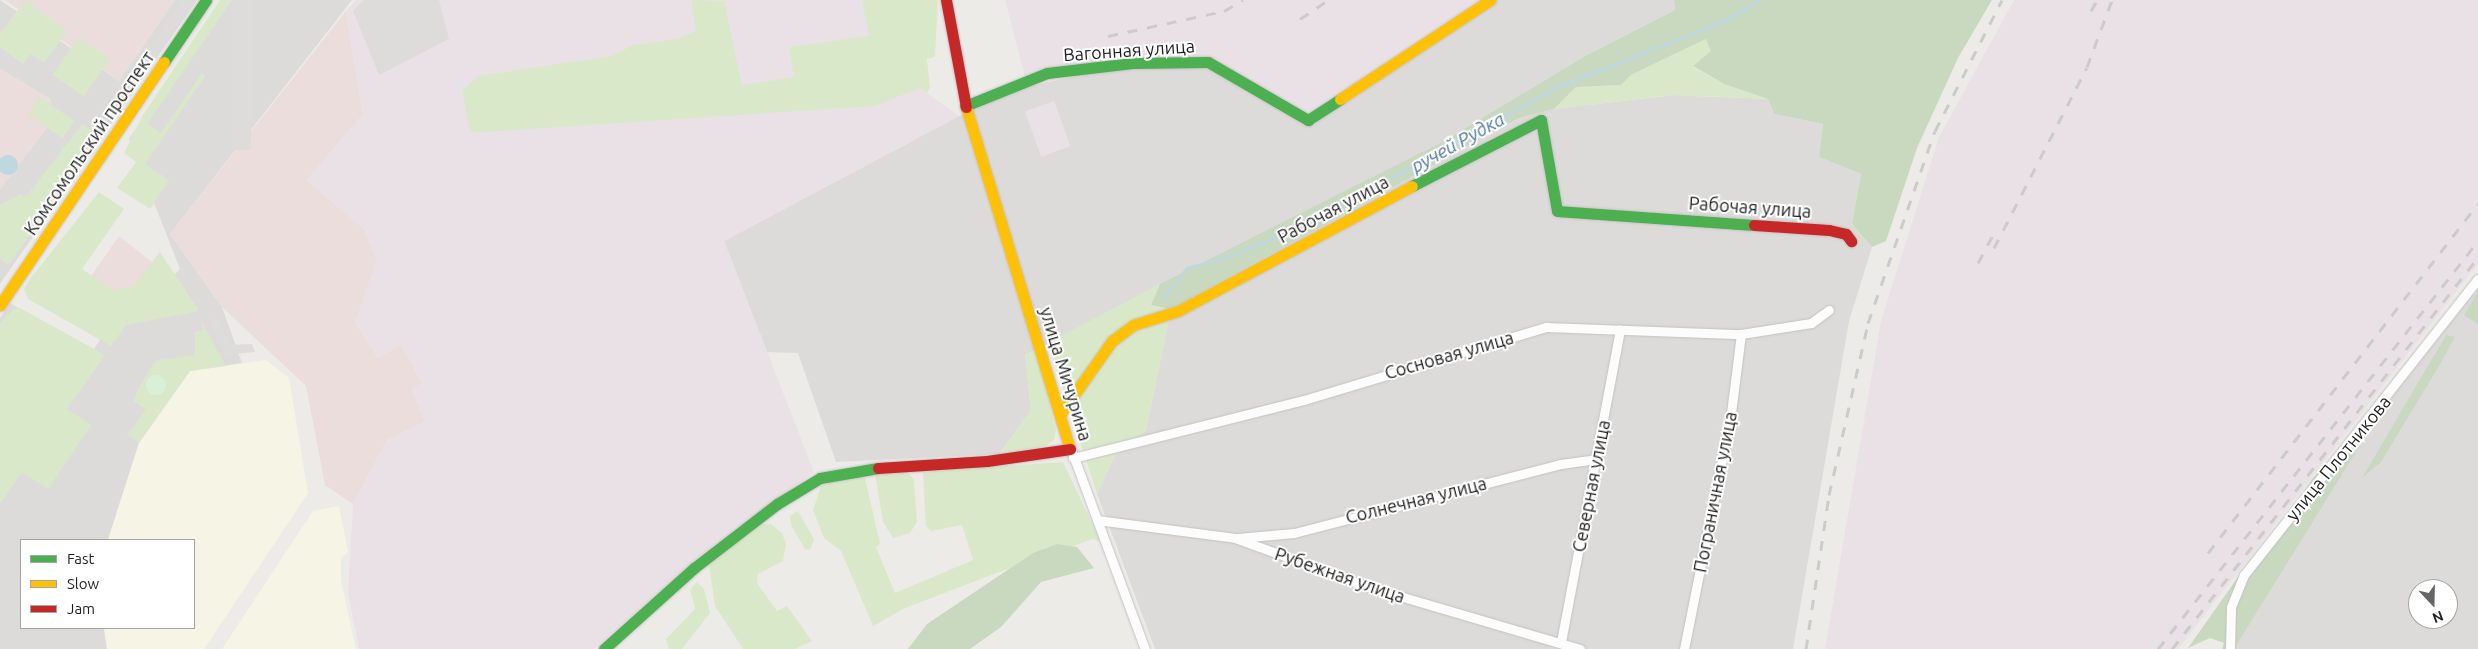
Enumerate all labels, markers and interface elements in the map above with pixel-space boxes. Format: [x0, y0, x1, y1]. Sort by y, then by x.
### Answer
street label: Вагонная улица [1063, 35, 1195, 65]
street label: Комсомольский проспект [19, 47, 159, 239]
water label: ручей Рудка [1407, 108, 1509, 178]
street label: Рабочая улица [1274, 171, 1392, 247]
street label: Рабочая улица [1688, 192, 1812, 222]
street label: улица Мичурина [1035, 305, 1097, 443]
street label: Сосновая улица [1382, 326, 1516, 384]
street label: улица Плотникова [2281, 391, 2395, 525]
street label: Пограничная улица [1689, 410, 1741, 574]
street label: Северная улица [1568, 418, 1614, 554]
street label: Солнечная улица [1343, 472, 1489, 528]
legend [20, 539, 195, 629]
street label: Рубежная улица [1272, 543, 1408, 607]
text: Fast [67, 550, 94, 567]
text: Slow [67, 575, 99, 592]
north arrow [2408, 579, 2458, 629]
text: Jam [67, 600, 95, 617]
text: N [2430, 608, 2446, 626]

